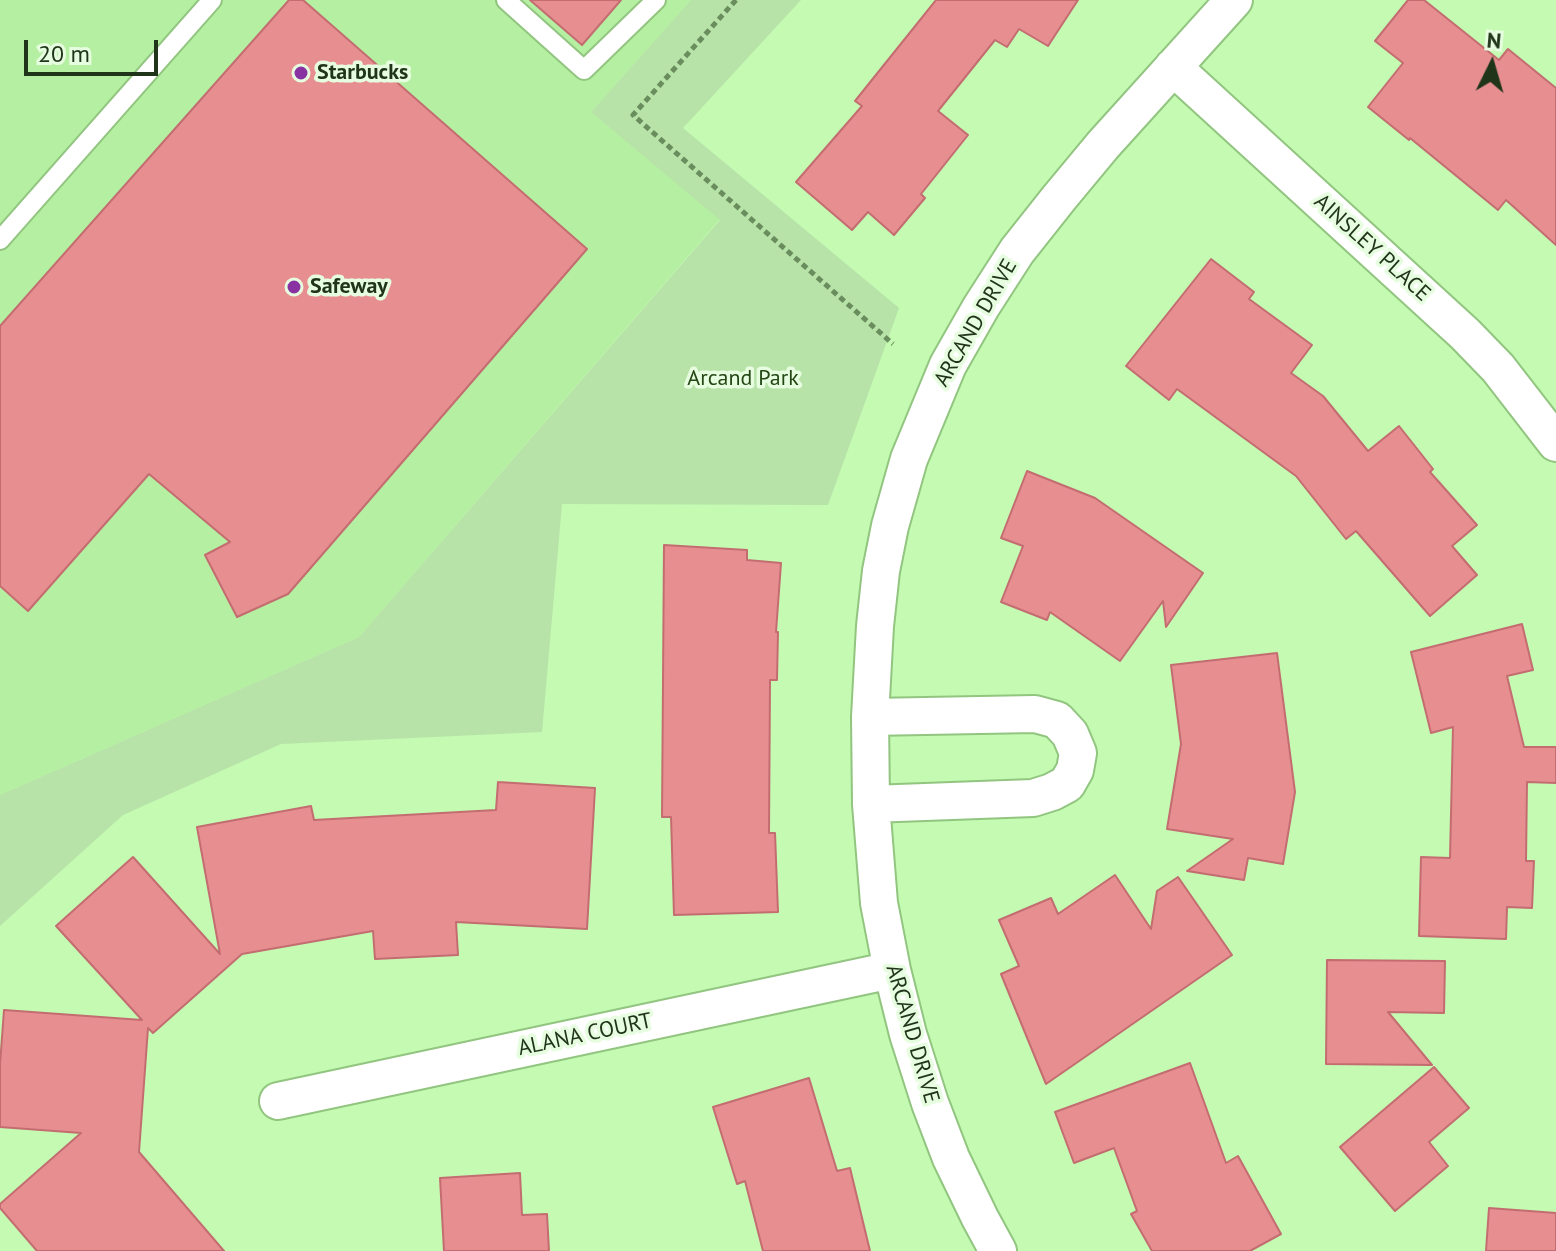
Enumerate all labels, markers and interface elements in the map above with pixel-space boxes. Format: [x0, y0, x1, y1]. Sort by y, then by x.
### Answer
scale bar [28, 24, 162, 74]
north arrow [1452, 24, 1532, 104]
text: N [1486, 26, 1503, 55]
text: 20 m [38, 38, 90, 69]
place label: Starbucks [317, 60, 408, 86]
marker: Starbucks [292, 64, 310, 82]
street label: AINSLEY PLACE [1308, 189, 1436, 307]
street label: ARCAND DRIVE [929, 254, 1023, 392]
place label: Safeway [310, 274, 388, 300]
marker: Safeway [285, 278, 303, 296]
park label: Arcand Park [687, 366, 799, 392]
street label: ARCAND DRIVE [880, 962, 944, 1106]
street label: ALANA COURT [516, 1008, 654, 1062]

